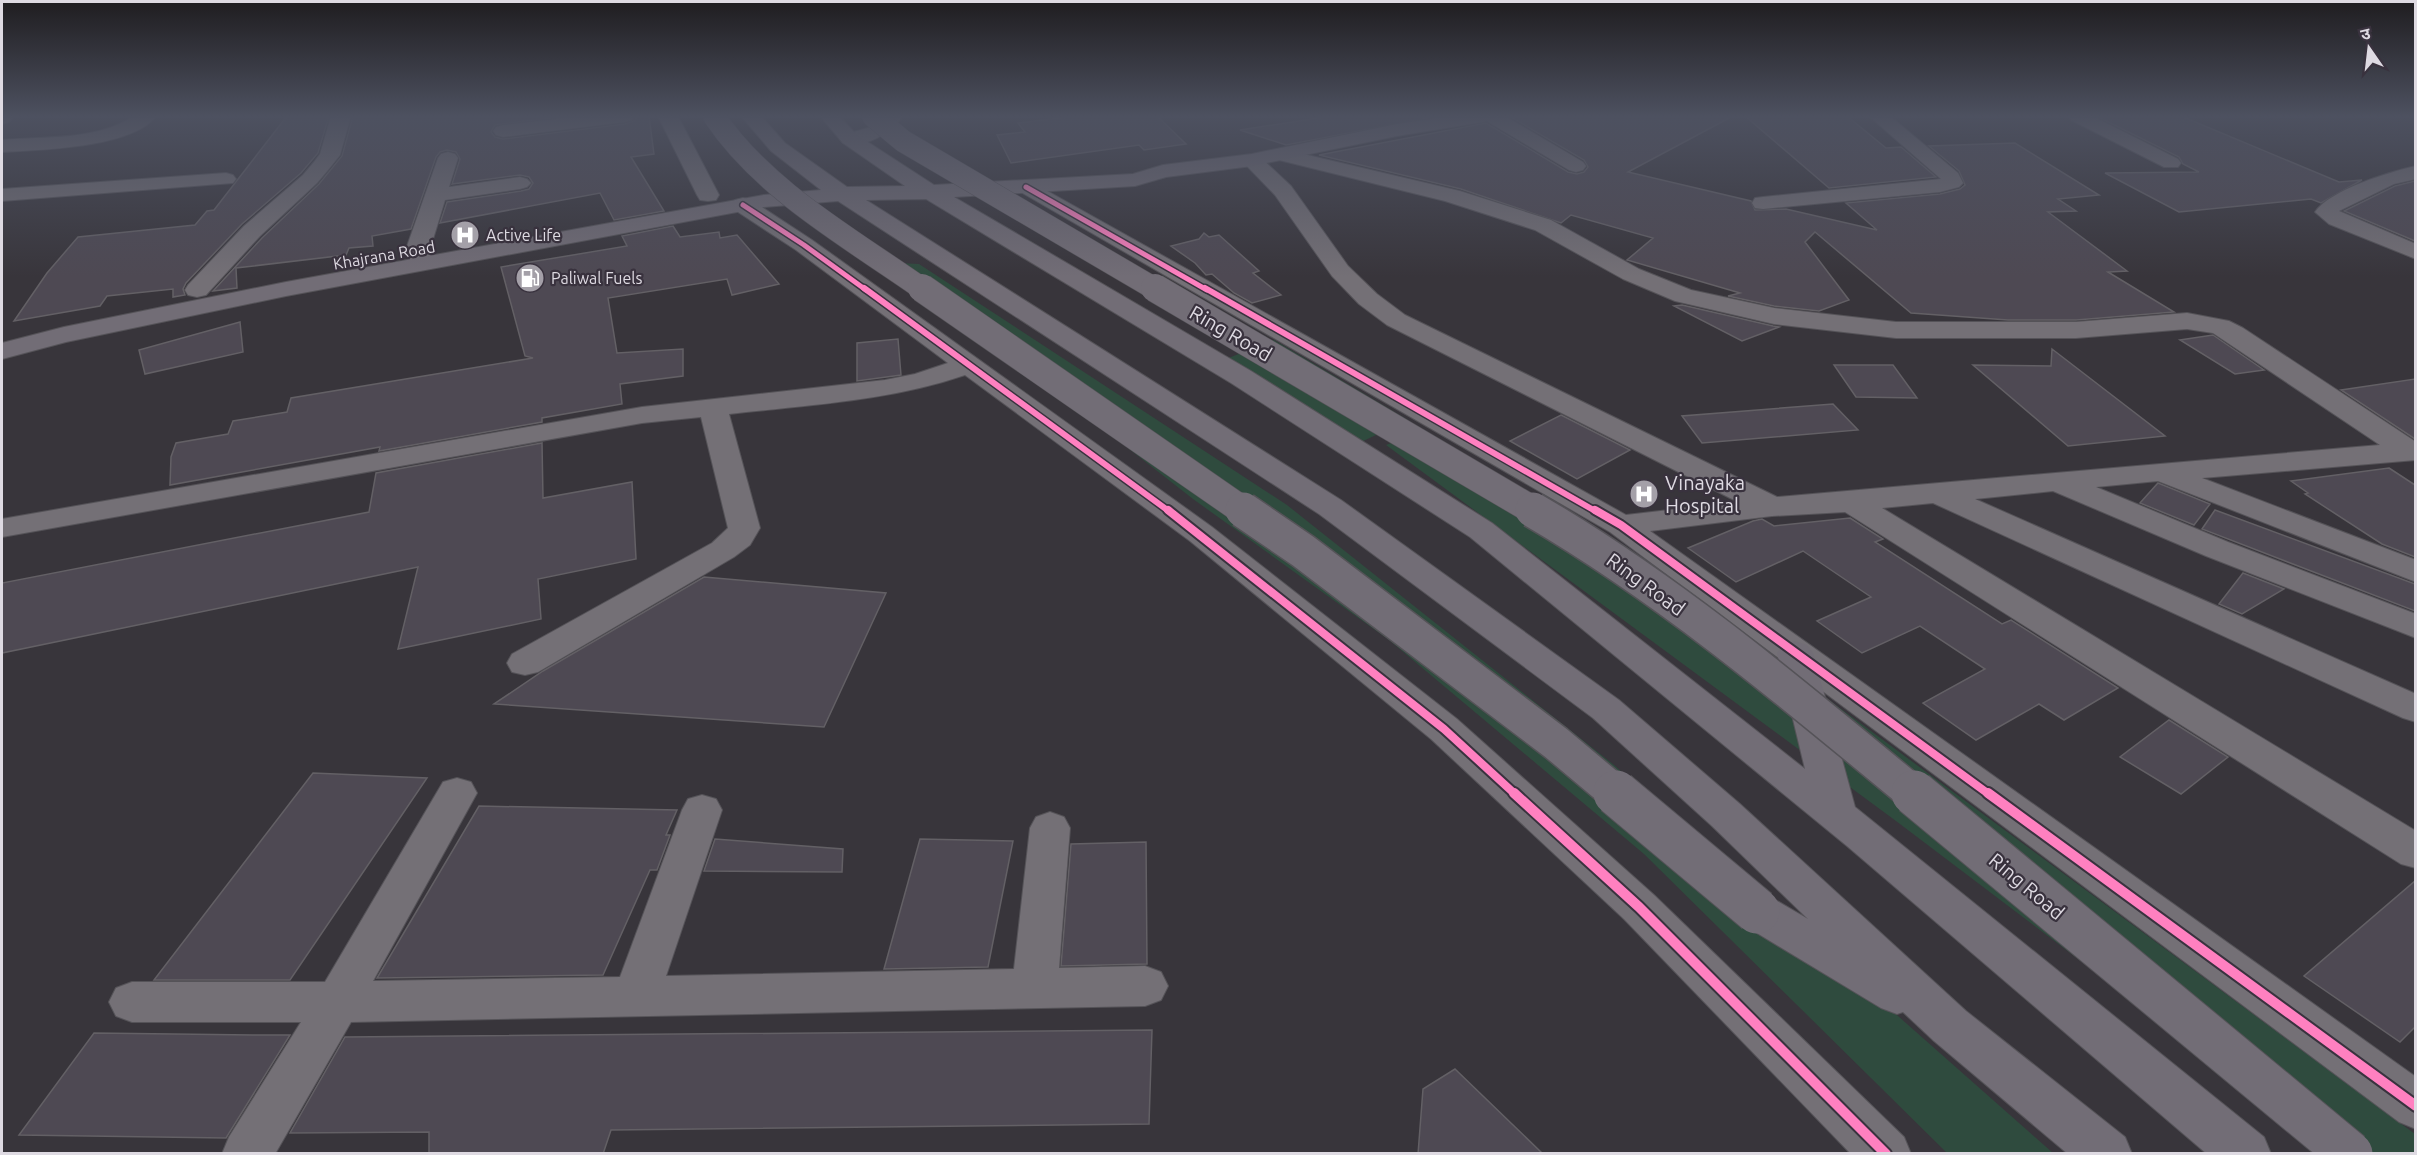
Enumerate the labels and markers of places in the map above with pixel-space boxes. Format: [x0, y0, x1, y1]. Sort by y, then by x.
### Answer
hospital icon: Active Life [449, 219, 481, 251]
place label: Active Life [486, 226, 561, 244]
fuel station icon: Paliwal Fuels [514, 262, 546, 294]
place label: Paliwal Fuels [551, 269, 643, 287]
place label: Vinayaka Hospital [1665, 471, 1745, 517]
hospital icon: Vinayaka Hospital [1628, 478, 1660, 510]

